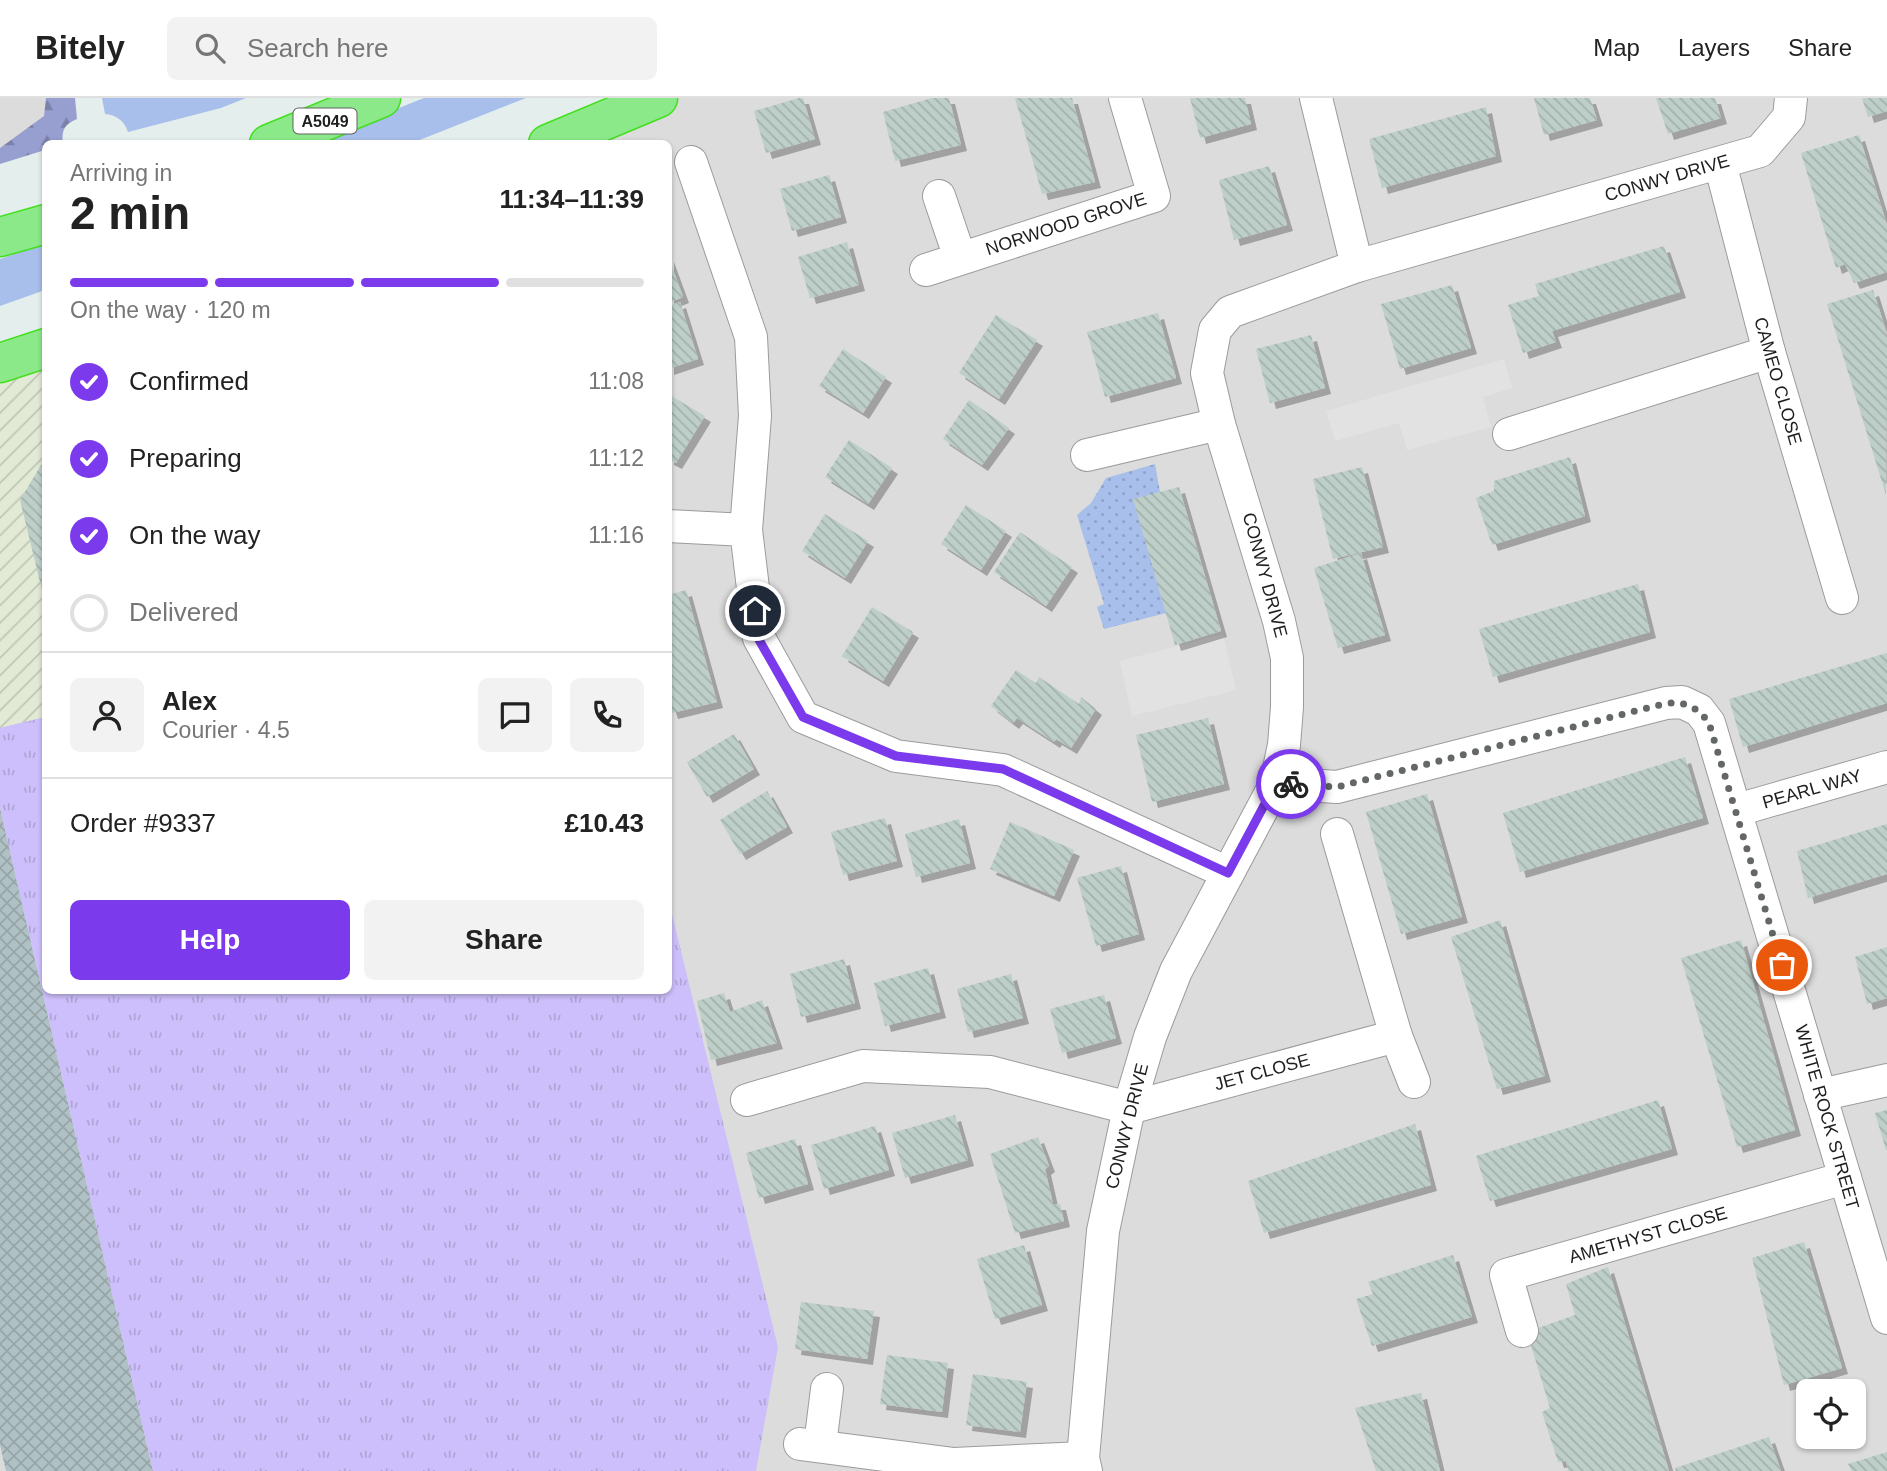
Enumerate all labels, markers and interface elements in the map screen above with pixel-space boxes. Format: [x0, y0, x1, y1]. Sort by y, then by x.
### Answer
search box [167, 17, 657, 80]
text: Bitely [35, 29, 125, 66]
icon: search [191, 29, 229, 67]
text: Search here [247, 33, 389, 63]
text: Map [1593, 34, 1640, 61]
text: Layers [1678, 34, 1750, 61]
text: Share [1788, 34, 1852, 61]
road number: A5049 [294, 108, 356, 134]
street label: CONWY DRIVE [1602, 151, 1732, 205]
text: Arriving in [70, 160, 172, 186]
text: 11:34–11:39 [499, 184, 644, 214]
text: 2 min [70, 187, 190, 239]
street label: NORWOOD GROVE [983, 189, 1149, 259]
text: On the way · 120 m [70, 297, 271, 323]
street label: CAMEO CLOSE [1750, 315, 1806, 447]
icon: check [70, 363, 108, 401]
text: Confirmed [129, 366, 249, 396]
text: 11:08 [588, 368, 644, 394]
icon: check [70, 440, 108, 478]
text: Preparing [129, 443, 242, 473]
text: 11:12 [588, 445, 644, 471]
street label: CONWY DRIVE [1239, 510, 1291, 640]
icon: check [70, 517, 108, 555]
text: On the way [129, 520, 261, 550]
text: 11:16 [588, 522, 644, 548]
pin [725, 581, 785, 641]
icon: home [736, 592, 774, 630]
text: Delivered [129, 597, 239, 627]
button: person [70, 678, 144, 752]
button: chat [478, 678, 552, 752]
button: phone [570, 678, 644, 752]
text: Alex [162, 686, 217, 716]
text: Courier · 4.5 [162, 717, 290, 743]
courier [1256, 749, 1326, 819]
icon: bike [1272, 765, 1310, 803]
street label: PEARL WAY [1760, 765, 1864, 813]
text: Order #9337 [70, 808, 216, 838]
text: £10.43 [564, 808, 644, 838]
button: Help [70, 900, 350, 980]
button: Share [364, 900, 644, 980]
pin [1752, 935, 1812, 995]
icon: bag [1763, 946, 1801, 984]
street label: WHITE ROCK STREET [1791, 1022, 1863, 1212]
street label: JET CLOSE [1212, 1050, 1312, 1094]
street label: CONWY DRIVE [1102, 1061, 1152, 1191]
street label: AMETHYST CLOSE [1567, 1203, 1729, 1267]
map controls [1796, 1379, 1866, 1449]
button: locate [1796, 1379, 1866, 1449]

